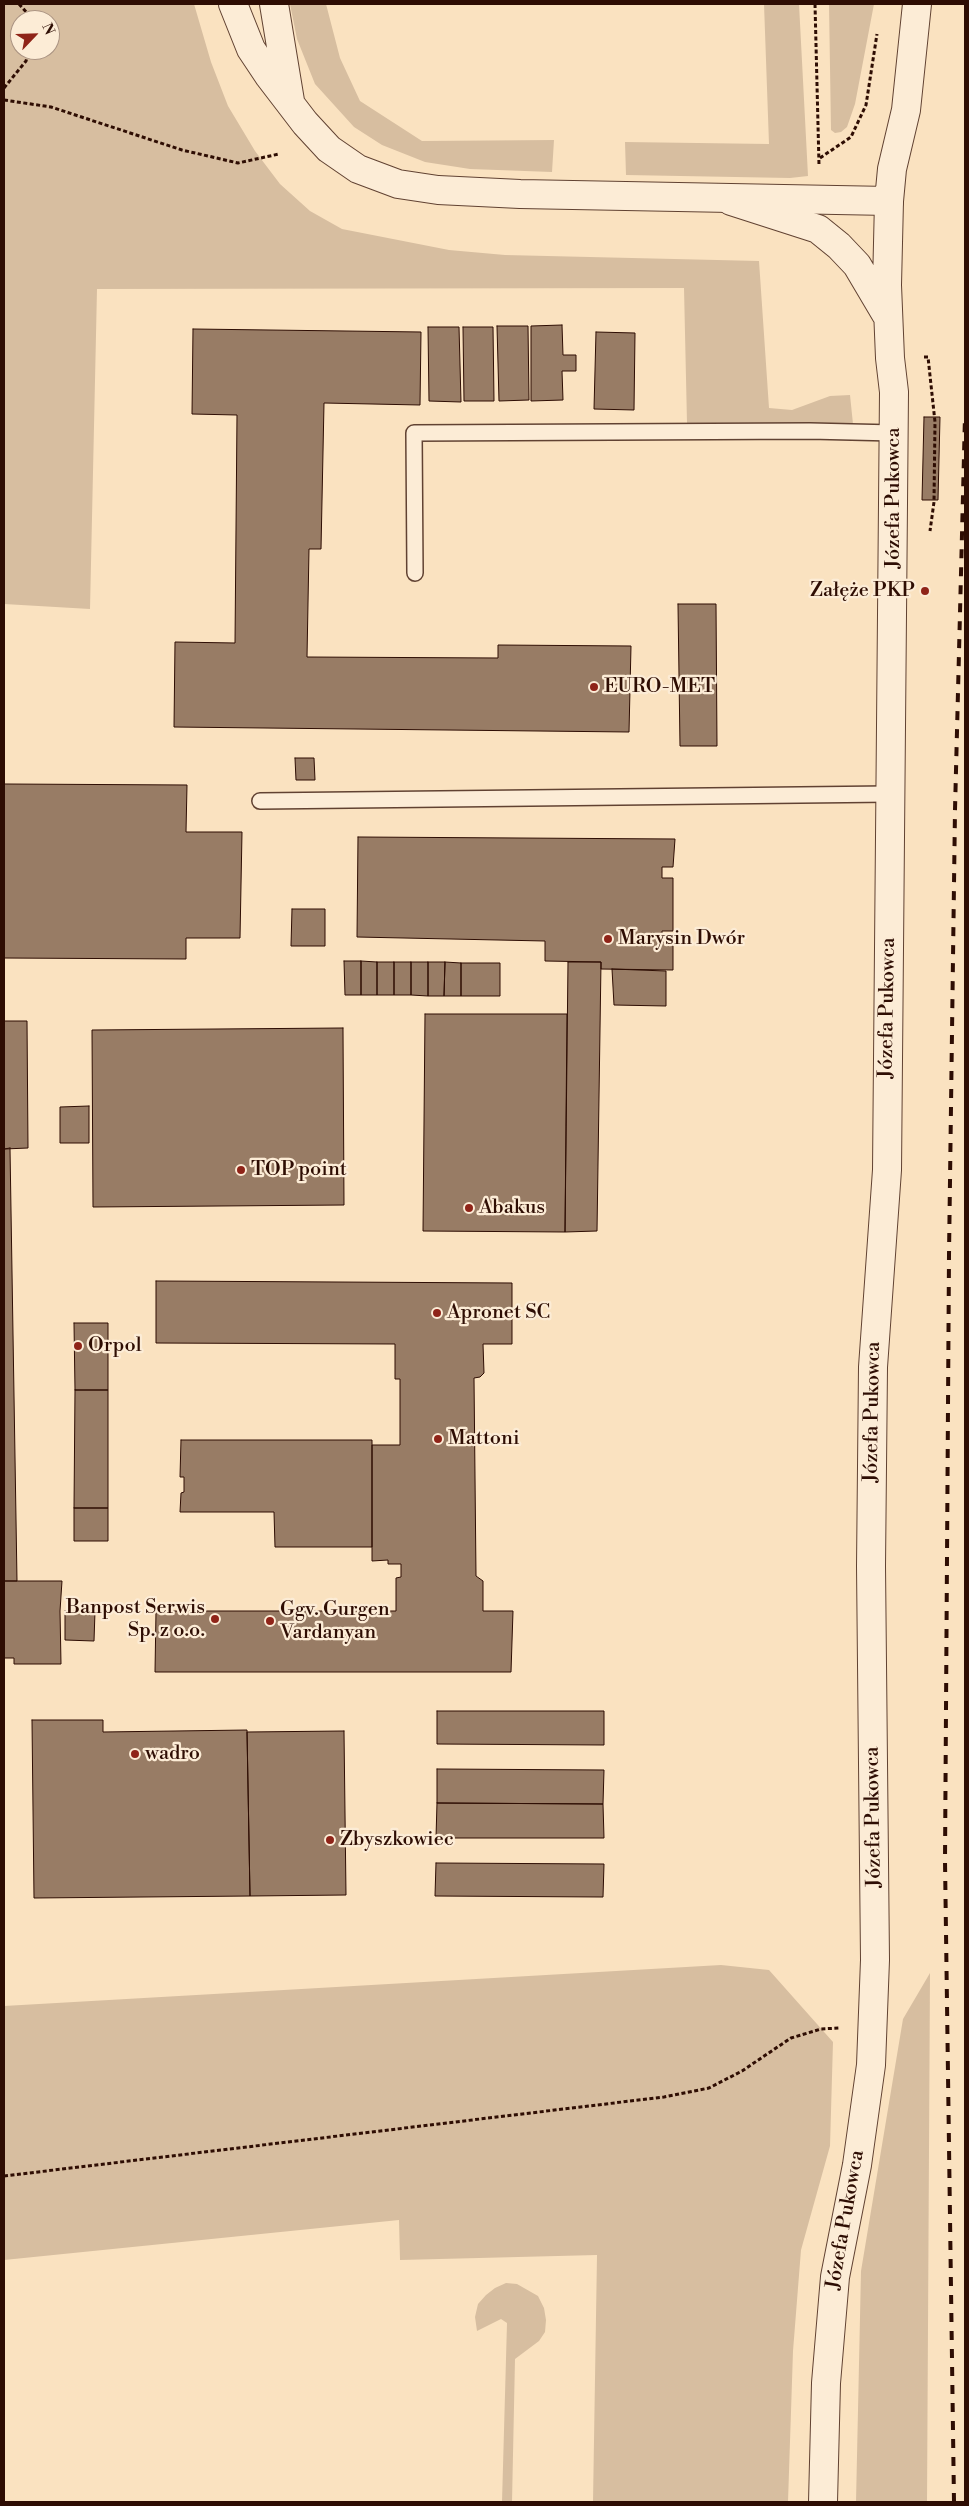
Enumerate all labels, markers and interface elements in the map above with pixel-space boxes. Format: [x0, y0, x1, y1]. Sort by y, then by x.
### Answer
north arrow [10, 10, 60, 60]
text: N [37, 21, 58, 38]
street label: Józefa Pukowca [882, 427, 906, 569]
place label: Załęże PKP [810, 579, 915, 603]
marker: Załęże PKP [919, 585, 931, 597]
place label: EURO-MET [604, 675, 715, 699]
marker: EURO-MET [588, 681, 600, 693]
place label: Marysin Dwór [618, 927, 745, 951]
marker: Marysin Dwór [602, 933, 614, 945]
street label: Józefa Pukowca [875, 937, 901, 1079]
place label: TOP point [251, 1158, 347, 1182]
marker: TOP point [235, 1164, 247, 1176]
place label: Abakus [479, 1196, 545, 1220]
marker: Abakus [463, 1202, 475, 1214]
place label: Apronet SC [447, 1301, 550, 1325]
marker: Apronet SC [431, 1307, 443, 1319]
place label: Orpol [88, 1334, 142, 1358]
marker: Orpol [72, 1340, 84, 1352]
street label: Józefa Pukowca [860, 1341, 886, 1483]
place label: Mattoni [448, 1427, 519, 1451]
marker: Mattoni [432, 1433, 444, 1445]
place label: Banpost Serwis Sp. z o.o. [66, 1596, 205, 1643]
place label: Ggv. Gurgen Vardanyan [280, 1598, 390, 1645]
marker: Banpost Serwis Sp. z o.o. [209, 1613, 221, 1625]
marker: Ggv. Gurgen Vardanyan [264, 1615, 276, 1627]
place label: wadro [145, 1742, 200, 1766]
street label: Józefa Pukowca [861, 1746, 887, 1888]
marker: wadro [129, 1748, 141, 1760]
place label: Zbyszkowiec [340, 1828, 454, 1852]
marker: Zbyszkowiec [324, 1834, 336, 1846]
street label: Józefa Pukowca [822, 2148, 870, 2292]

